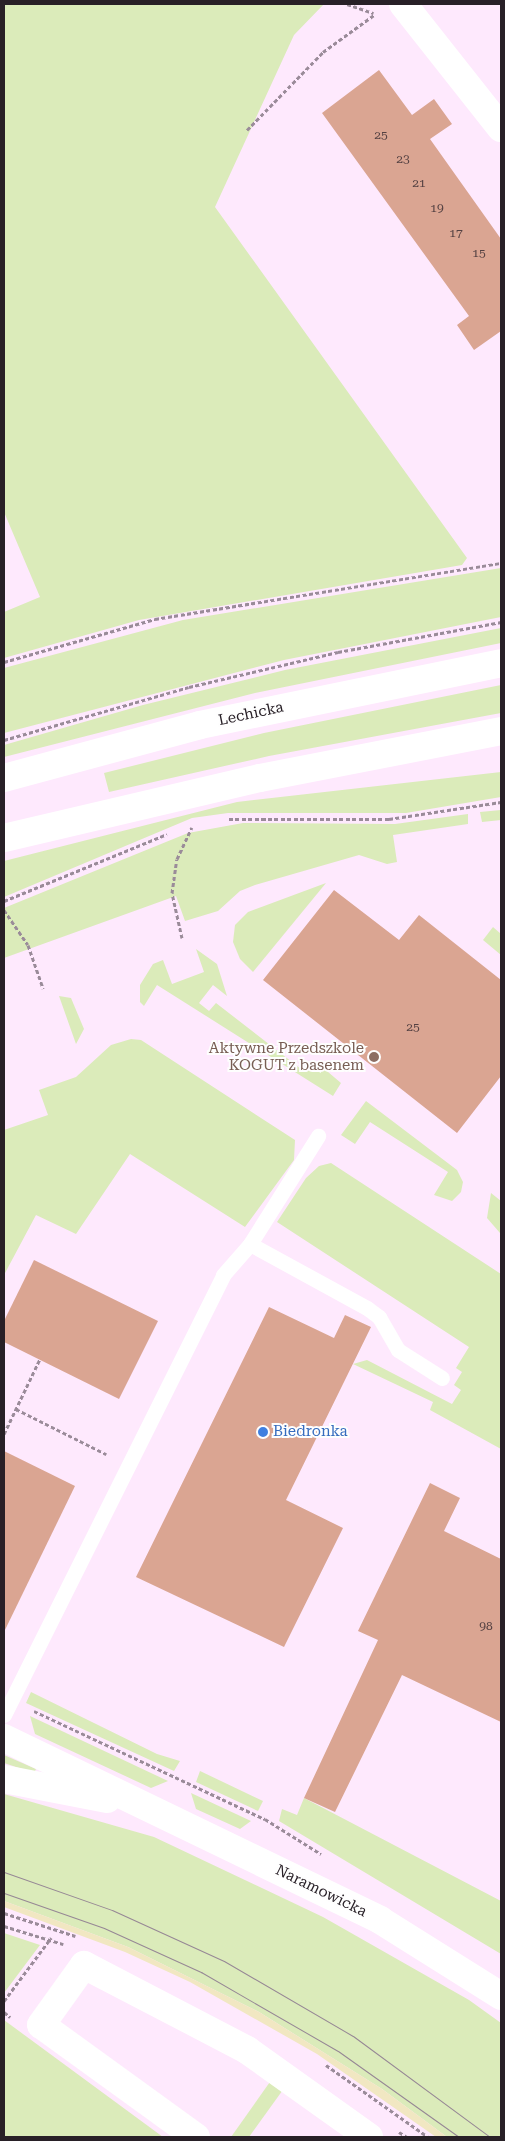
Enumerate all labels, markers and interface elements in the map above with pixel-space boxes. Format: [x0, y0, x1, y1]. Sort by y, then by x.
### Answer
house number: 25 [374, 129, 388, 143]
house number: 23 [396, 153, 410, 167]
house number: 21 [412, 177, 426, 191]
house number: 19 [430, 202, 444, 216]
house number: 17 [449, 227, 463, 241]
house number: 15 [472, 247, 486, 261]
street label: Lechicka [217, 698, 285, 730]
house number: 25 [406, 1021, 420, 1035]
place label: Aktywne Przedszkole KOGUT z basenem [209, 1039, 364, 1074]
marker: Aktywne Przedszkole KOGUT z basenem [368, 1051, 380, 1063]
place label: Biedronka [273, 1423, 348, 1441]
marker: Biedronka [257, 1426, 269, 1438]
house number: 98 [479, 1620, 493, 1634]
street label: Naramowicka [272, 1861, 370, 1921]

